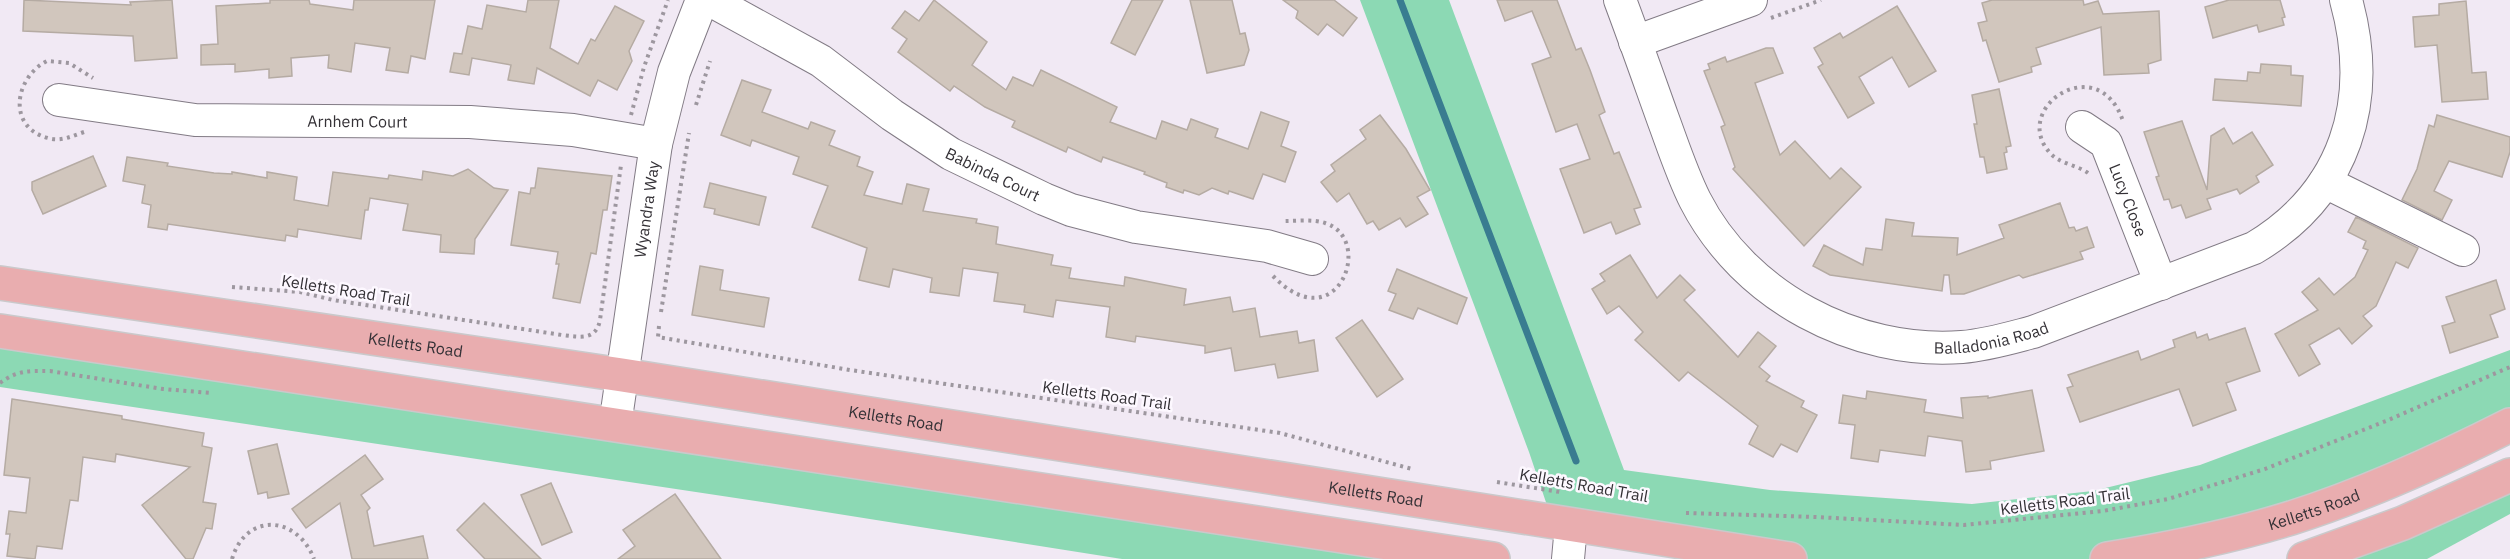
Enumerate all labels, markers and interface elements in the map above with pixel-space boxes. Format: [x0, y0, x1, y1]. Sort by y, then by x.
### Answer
street label: Arnhem Court [307, 111, 408, 132]
street label: Babinda Court [942, 143, 1043, 206]
street label: Wyandra Way [630, 160, 663, 259]
street label: Lucy Close [2105, 161, 2152, 239]
street label: Kelletts Road Trail [280, 270, 412, 310]
street label: Balladonia Road [1934, 317, 2051, 358]
street label: Kelletts Road [367, 328, 464, 361]
street label: Kelletts Road Trail [1041, 376, 1173, 414]
street label: Kelletts Road [847, 401, 945, 435]
street label: Kelletts Road Trail [1518, 464, 1650, 506]
street label: Kelletts Road [1327, 476, 1425, 511]
street label: Kelletts Road Trail [1999, 483, 2131, 519]
street label: Kelletts Road [2266, 485, 2363, 534]

